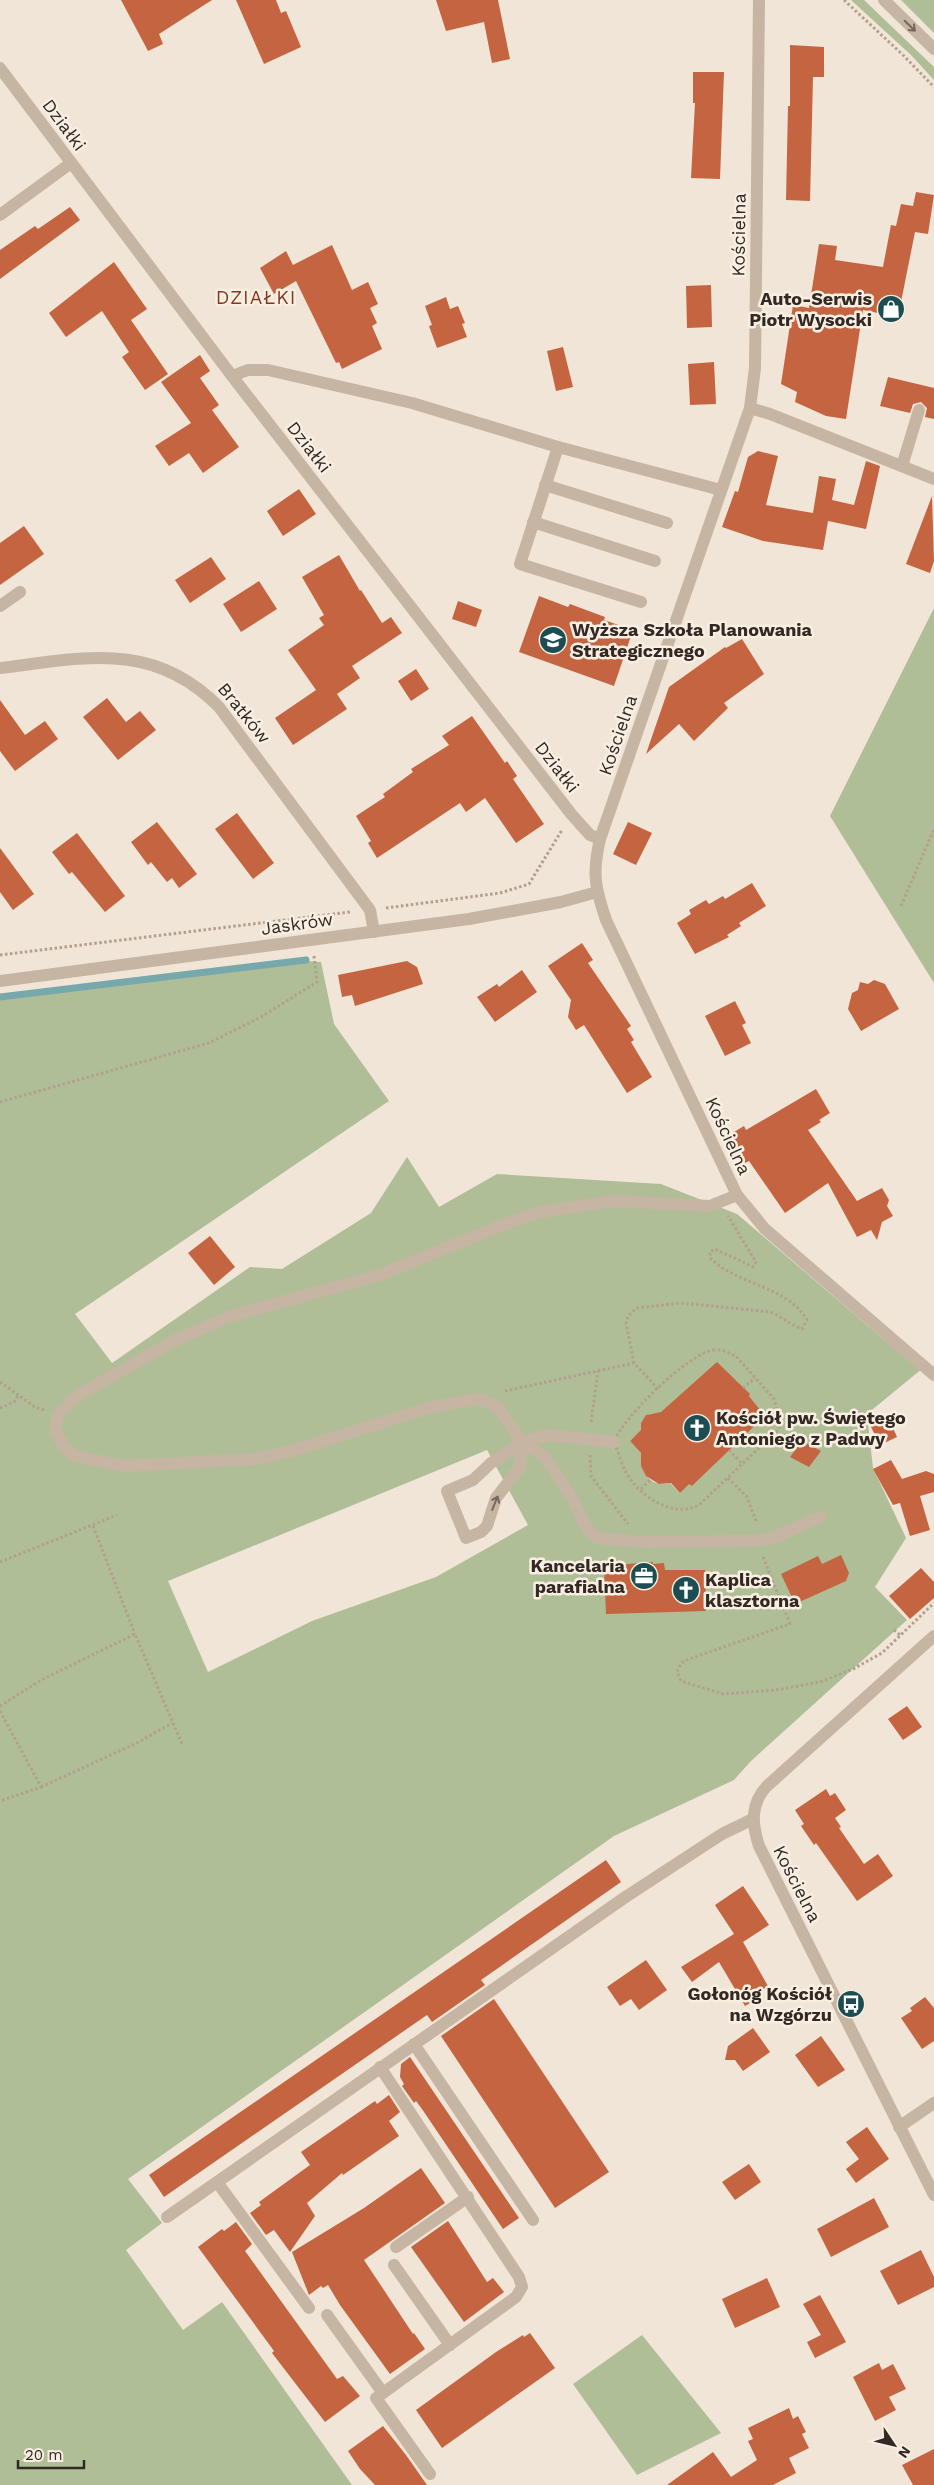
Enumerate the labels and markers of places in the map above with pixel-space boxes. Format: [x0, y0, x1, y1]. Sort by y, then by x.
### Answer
place label: Auto-Serwis Piotr Wysocki [749, 288, 872, 330]
shop icon: Auto-Serwis Piotr Wysocki [876, 294, 906, 324]
place label: Wyższa Szkoła Planowania Strategicznego [572, 619, 813, 661]
school or university icon: Wyższa Szkoła Planowania Strategicznego [538, 625, 568, 655]
place label: Kościół pw. Świętego Antoniego z Padwy [716, 1407, 906, 1449]
church icon: Kościół pw. Świętego Antoniego z Padwy [682, 1413, 712, 1443]
place label: Kancelaria parafialna [531, 1555, 626, 1597]
office icon: Kancelaria parafialna [629, 1561, 659, 1591]
place label: Kaplica klasztorna [705, 1569, 800, 1611]
church icon: Kaplica klasztorna [671, 1575, 701, 1605]
place label: Gołonóg Kościół na Wzgórzu [687, 1983, 832, 2025]
bus stop icon: Gołonóg Kościół na Wzgórzu [836, 1989, 866, 2019]

